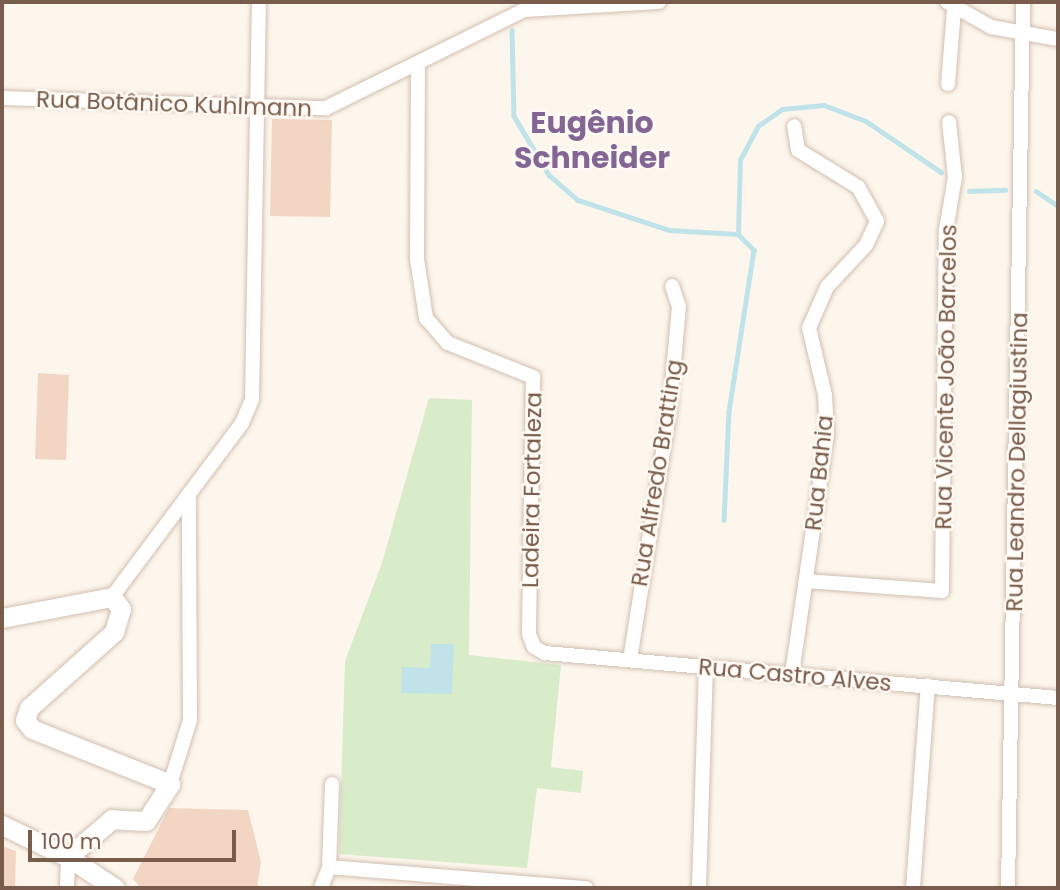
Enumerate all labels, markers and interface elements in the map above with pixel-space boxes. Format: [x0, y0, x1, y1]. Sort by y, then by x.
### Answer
street label: Rua Botânico Kuhlmann [36, 85, 312, 123]
district label: Eugênio Schneider [514, 105, 670, 176]
street label: Rua Vicente João Barcelos [930, 224, 962, 530]
street label: Rua Leandro Dellagiustina [1001, 312, 1033, 612]
street label: Rua Alfredo Bratting [625, 358, 689, 588]
street label: Ladeira Fortaleza [516, 392, 548, 588]
street label: Rua Bahia [799, 414, 839, 532]
street label: Rua Castro Alves [697, 653, 893, 697]
scale bar [32, 816, 240, 860]
text: 100 m [41, 827, 101, 856]

